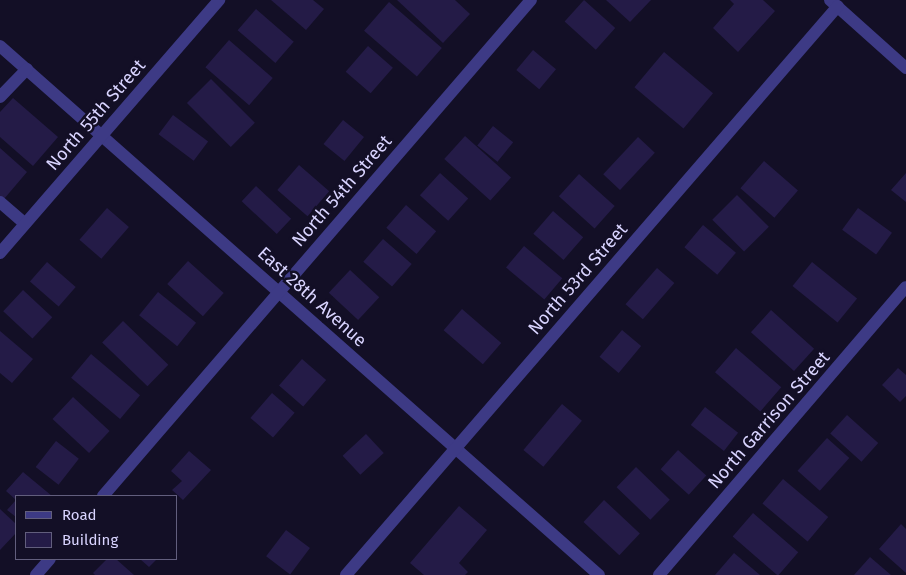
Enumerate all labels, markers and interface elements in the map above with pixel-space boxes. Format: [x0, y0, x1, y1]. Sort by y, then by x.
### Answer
street label: North 55th Street [42, 55, 150, 175]
street label: North 54th Street [288, 131, 396, 251]
street label: North 53rd Street [524, 219, 632, 339]
street label: East 28th Avenue [253, 242, 371, 352]
street label: North Garrison Street [704, 347, 834, 493]
legend [15, 495, 178, 560]
text: Road [62, 506, 97, 524]
text: Building [62, 531, 118, 549]

